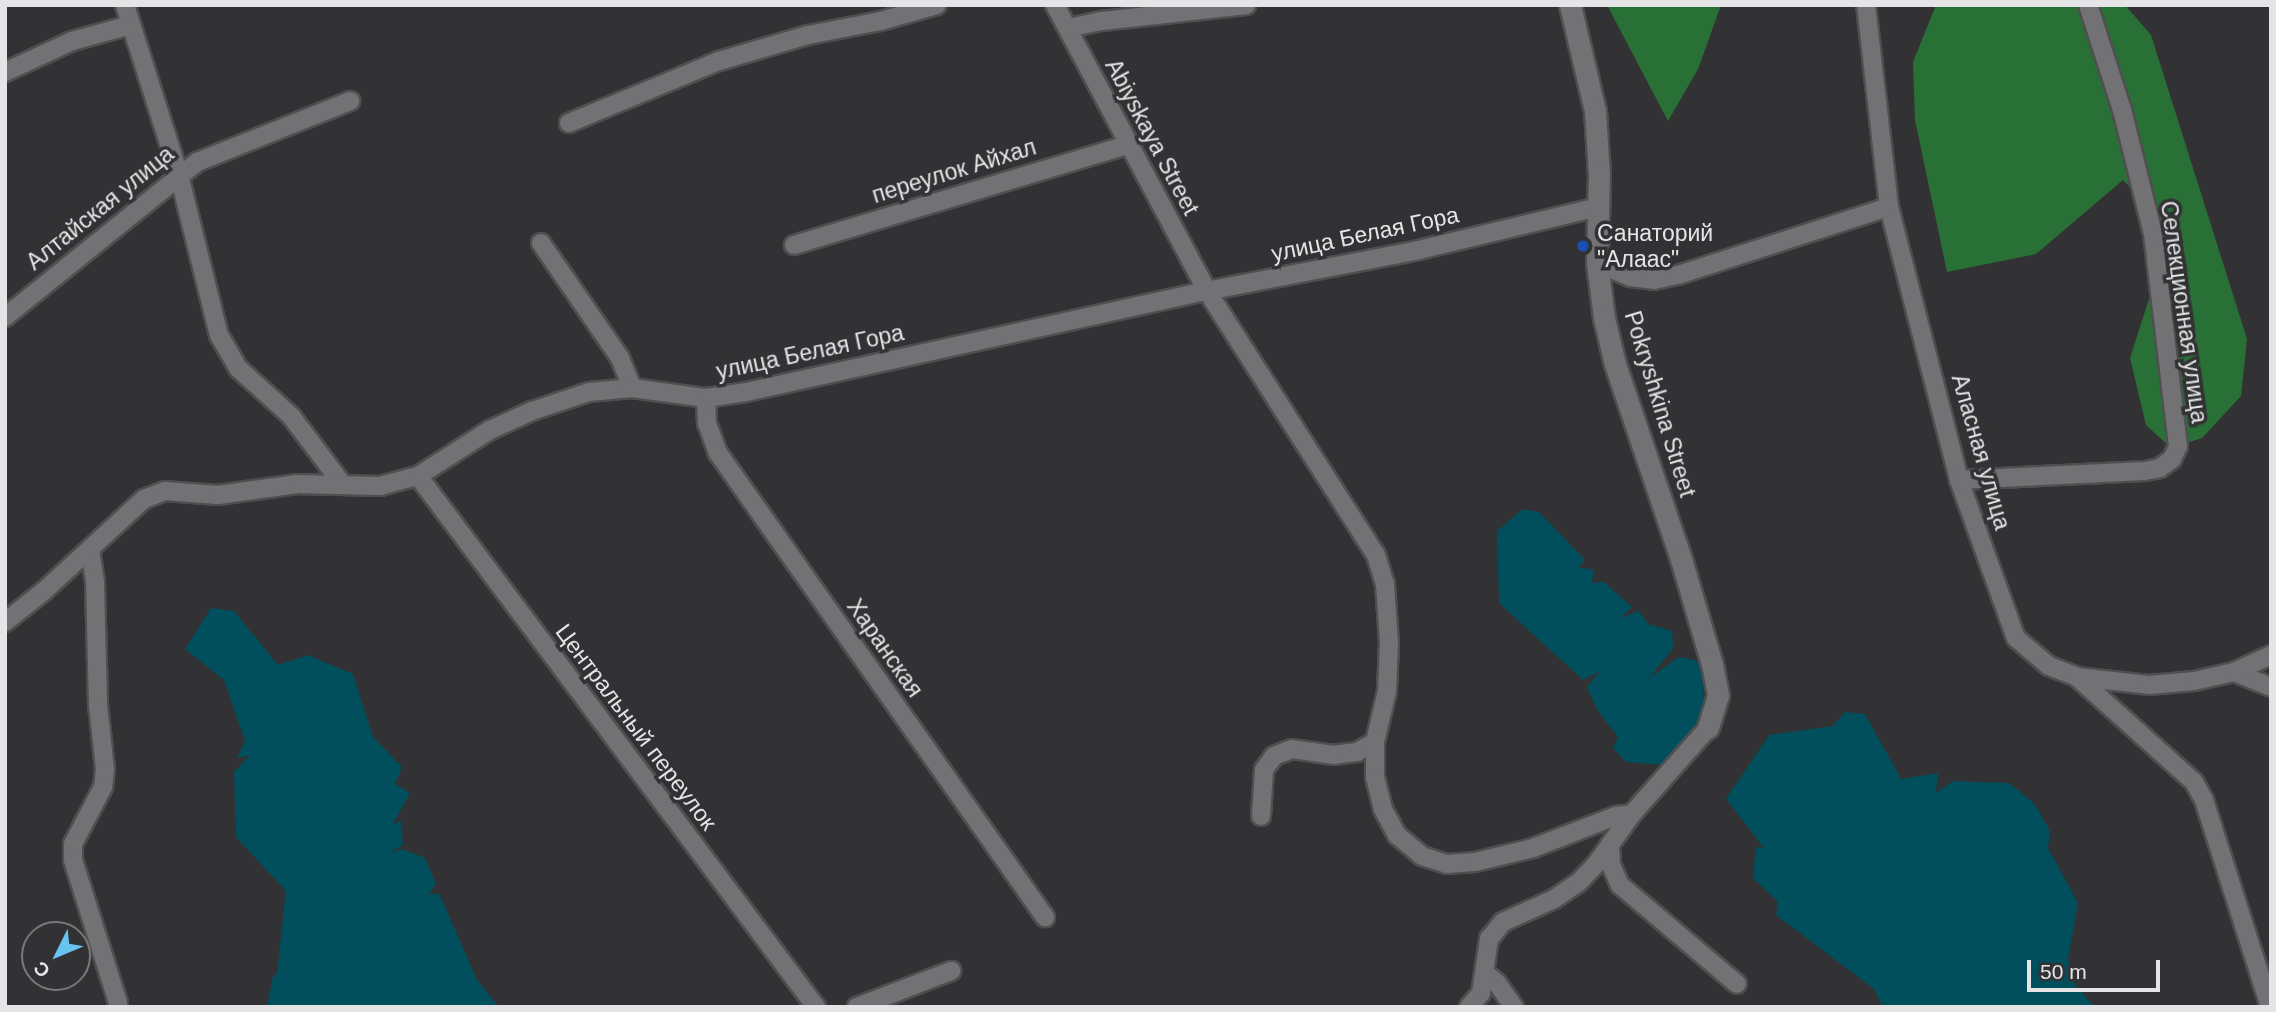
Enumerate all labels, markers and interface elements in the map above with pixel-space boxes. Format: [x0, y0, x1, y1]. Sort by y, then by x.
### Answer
street label: Abiyskaya Street [1099, 54, 1205, 220]
street label: переулок Айхал [869, 133, 1039, 209]
street label: Алтайская улица [21, 140, 179, 276]
street label: Селекционная улица [2155, 199, 2213, 425]
street label: улица Белая Гора [1269, 201, 1461, 267]
place label: Санаторий "Алаас" [1597, 219, 1713, 273]
marker: Санаторий "Алаас" [1575, 238, 1591, 254]
street label: Pokryshkina Street [1619, 308, 1701, 500]
street label: улица Белая Гора [714, 319, 906, 385]
street label: Аласная улица [1946, 371, 2016, 533]
street label: Харанская [841, 594, 929, 702]
street label: Центральный переулок [550, 619, 722, 835]
north arrow [21, 921, 91, 991]
scale bar [2031, 946, 2164, 990]
text: С [29, 957, 54, 981]
text: 50 m [2040, 960, 2087, 983]

